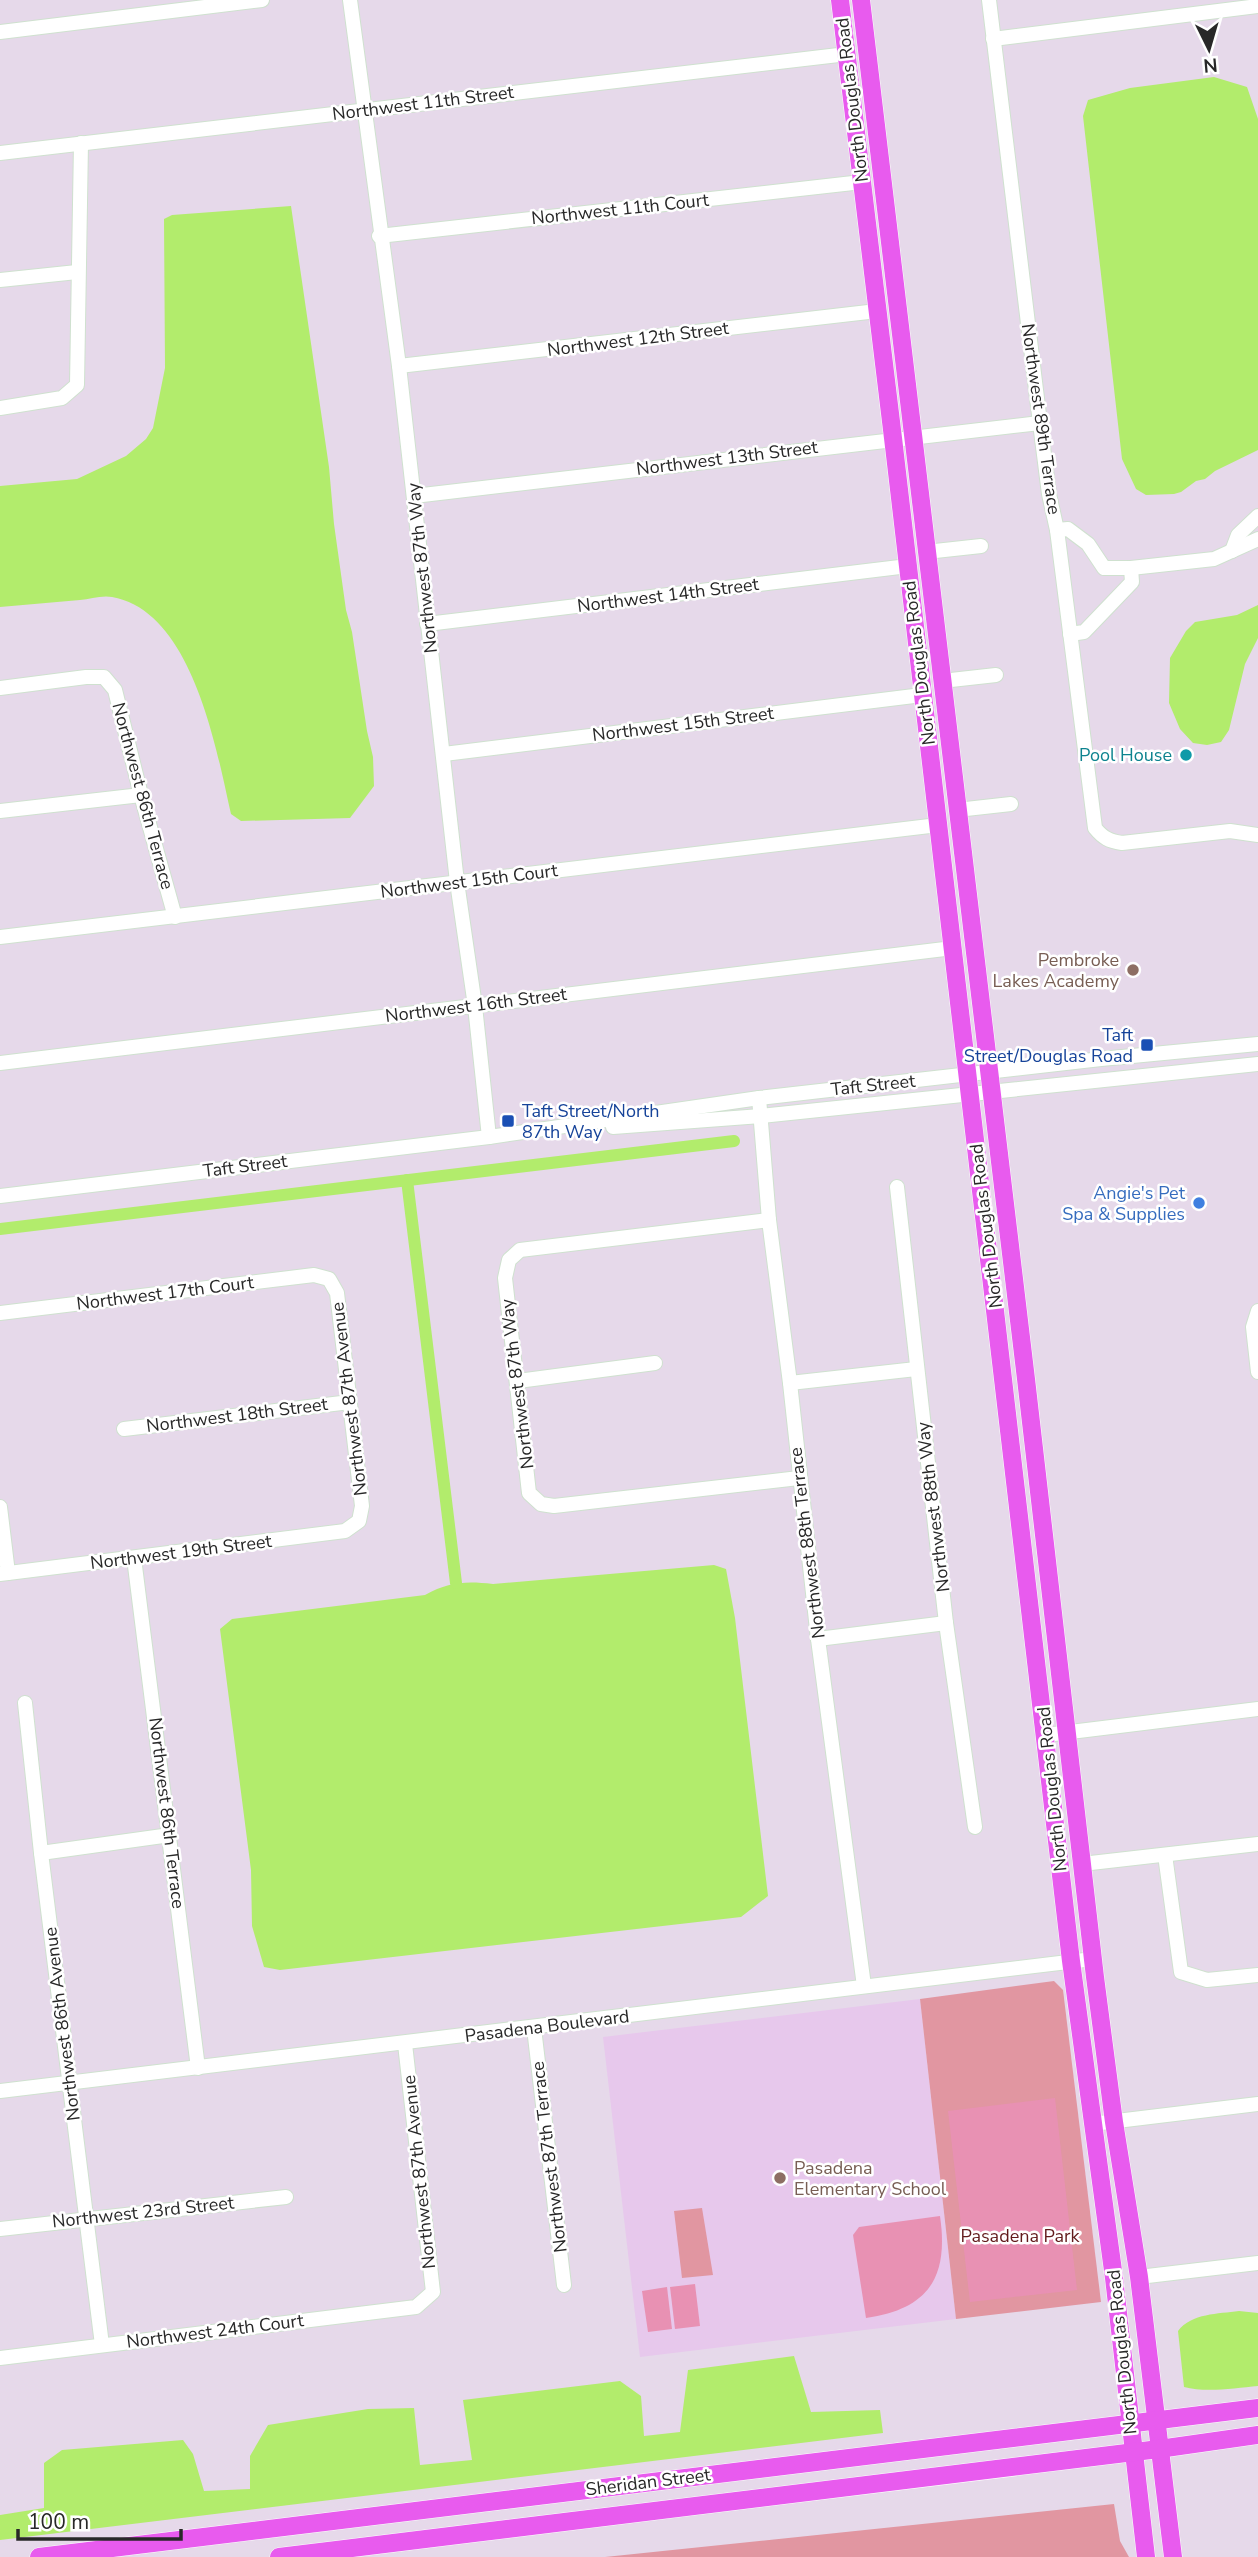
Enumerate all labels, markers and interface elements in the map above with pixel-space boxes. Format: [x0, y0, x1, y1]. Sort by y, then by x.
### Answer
north arrow [1174, 14, 1244, 84]
street label: North Douglas Road [830, 16, 874, 184]
text: N [1202, 51, 1219, 79]
street label: Northwest 11th Street [331, 80, 516, 126]
street label: Northwest 11th Court [530, 188, 711, 230]
street label: Northwest 12th Street [546, 316, 731, 362]
street label: Northwest 89th Terrace [1016, 322, 1066, 516]
street label: Northwest 13th Street [635, 435, 820, 481]
street label: Northwest 87th Way [401, 481, 443, 654]
street label: Northwest 14th Street [576, 572, 761, 618]
street label: North Douglas Road [897, 579, 941, 747]
street label: Northwest 86th Terrace [106, 700, 180, 892]
street label: Northwest 15th Street [591, 701, 776, 747]
place label: Pool House [1079, 743, 1172, 767]
marker: Pool House [1178, 747, 1194, 763]
street label: Northwest 15th Court [379, 858, 560, 904]
place label: Pembroke Lakes Academy [993, 948, 1120, 993]
marker: Pembroke Lakes Academy [1125, 962, 1141, 978]
street label: Northwest 16th Street [384, 982, 569, 1028]
place label: Taft Street/Douglas Road [964, 1023, 1134, 1068]
marker: Taft Street/Douglas Road [1139, 1037, 1155, 1053]
street label: Taft Street [830, 1069, 917, 1101]
place label: Taft Street/North 87th Way [522, 1099, 659, 1144]
marker: Taft Street/North 87th Way [500, 1113, 516, 1129]
street label: North Douglas Road [964, 1142, 1008, 1310]
street label: Taft Street [202, 1149, 289, 1183]
place label: Angie's Pet Spa & Supplies [1062, 1181, 1186, 1226]
marker: Angie's Pet Spa & Supplies [1191, 1195, 1207, 1211]
street label: Northwest 17th Court [75, 1270, 256, 1316]
street label: Northwest 87th Way [495, 1297, 539, 1470]
street label: Northwest 87th Avenue [325, 1301, 373, 1497]
street label: Northwest 18th Street [145, 1392, 330, 1438]
street label: Northwest 88th Way [911, 1420, 955, 1593]
street label: Northwest 88th Terrace [783, 1446, 831, 1640]
street label: Northwest 19th Street [89, 1529, 274, 1575]
street label: North Douglas Road [1031, 1705, 1073, 1873]
street label: Northwest 86th Terrace [143, 1716, 191, 1910]
street label: Northwest 86th Avenue [38, 1926, 86, 2122]
street label: Pasadena Boulevard [463, 2004, 631, 2048]
street label: Northwest 87th Terrace [525, 2060, 573, 2254]
street label: Northwest 87th Avenue [397, 2074, 441, 2270]
place label: Pasadena Elementary School [794, 2156, 947, 2201]
marker: Pasadena Elementary School [772, 2170, 788, 2186]
street label: Northwest 23rd Street [51, 2190, 236, 2233]
park label: Pasadena Park [960, 2224, 1081, 2248]
street label: North Douglas Road [1101, 2268, 1143, 2436]
street label: Northwest 24th Court [125, 2308, 306, 2354]
street label: Sheridan Street [584, 2462, 712, 2502]
scale bar [18, 2498, 180, 2542]
text: 100 m [28, 2508, 89, 2536]

